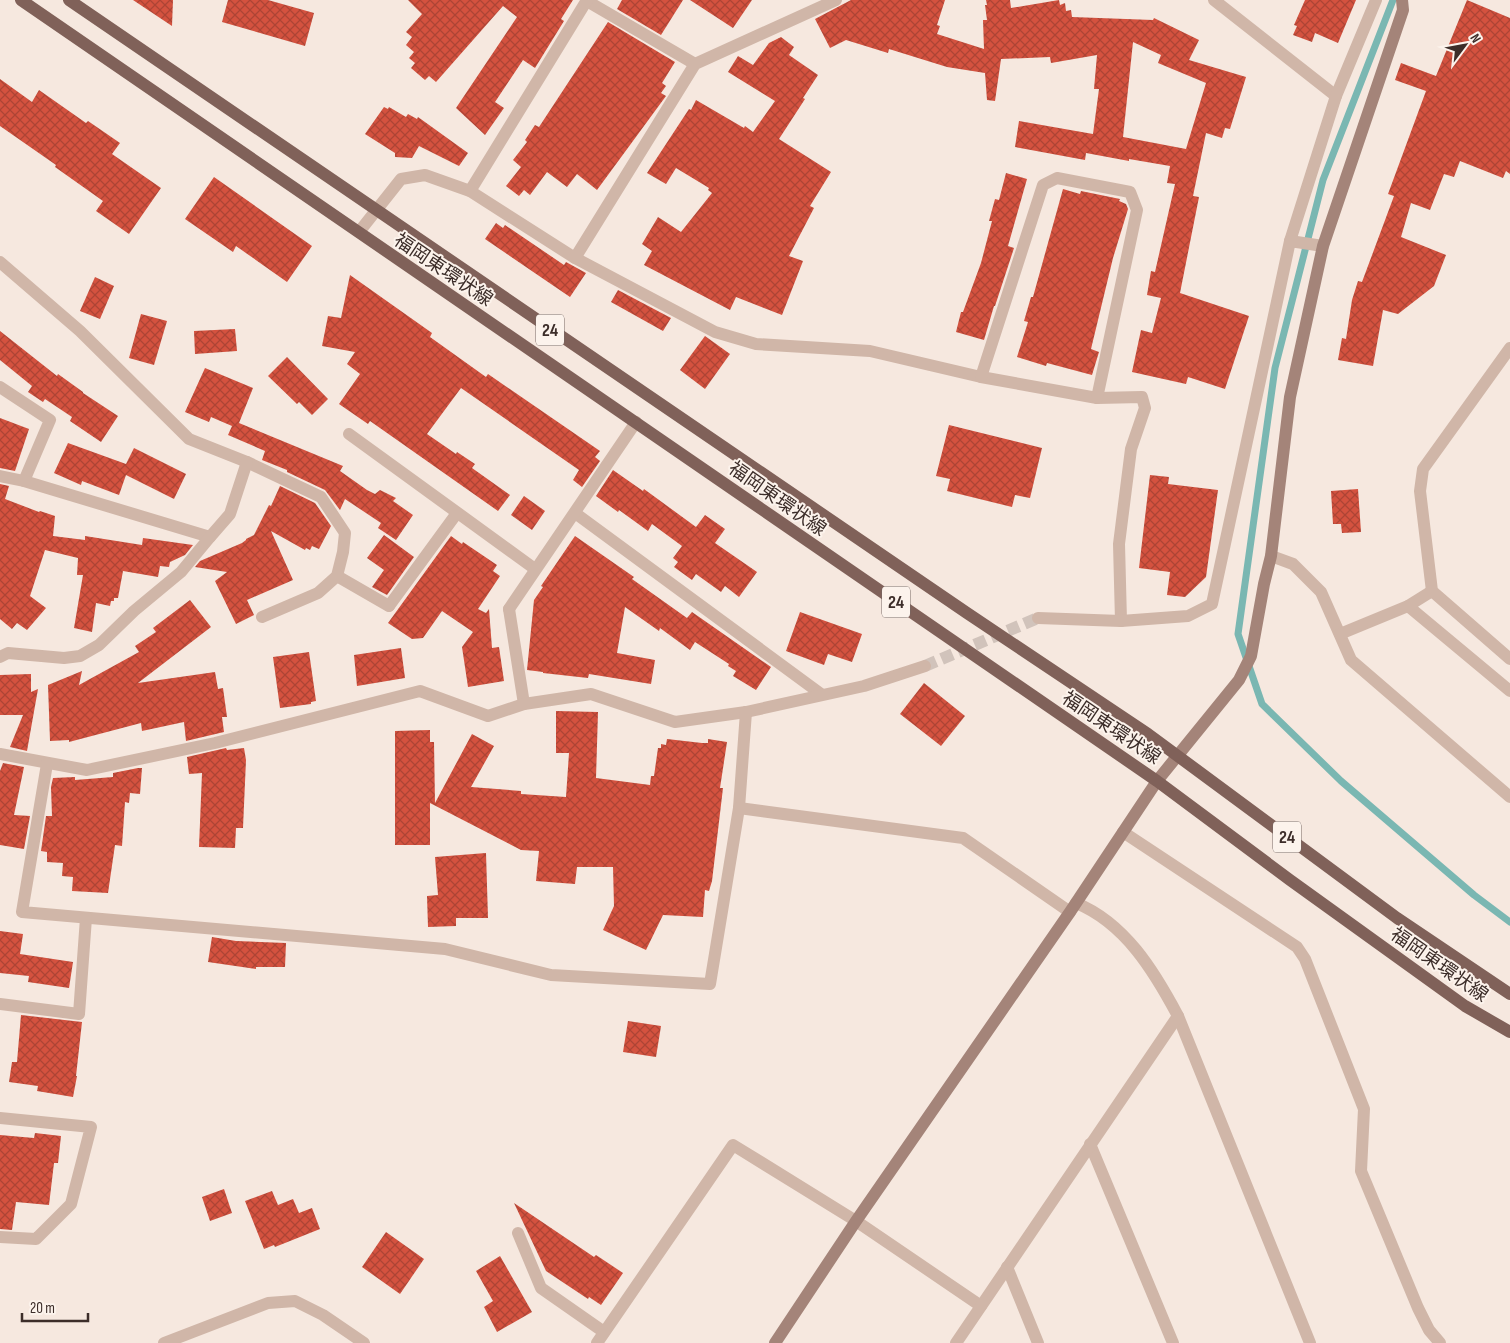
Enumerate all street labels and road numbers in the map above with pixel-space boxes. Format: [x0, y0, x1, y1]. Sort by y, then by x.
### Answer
street label: 福岡東環状線 [389, 229, 497, 312]
road number: 24 [536, 314, 564, 346]
street label: 福岡東環状線 [724, 457, 830, 541]
road number: 24 [882, 586, 910, 618]
street label: 福岡東環状線 [1057, 687, 1165, 770]
road number: 24 [1273, 822, 1301, 852]
street label: 福岡東環状線 [1386, 923, 1492, 1007]

